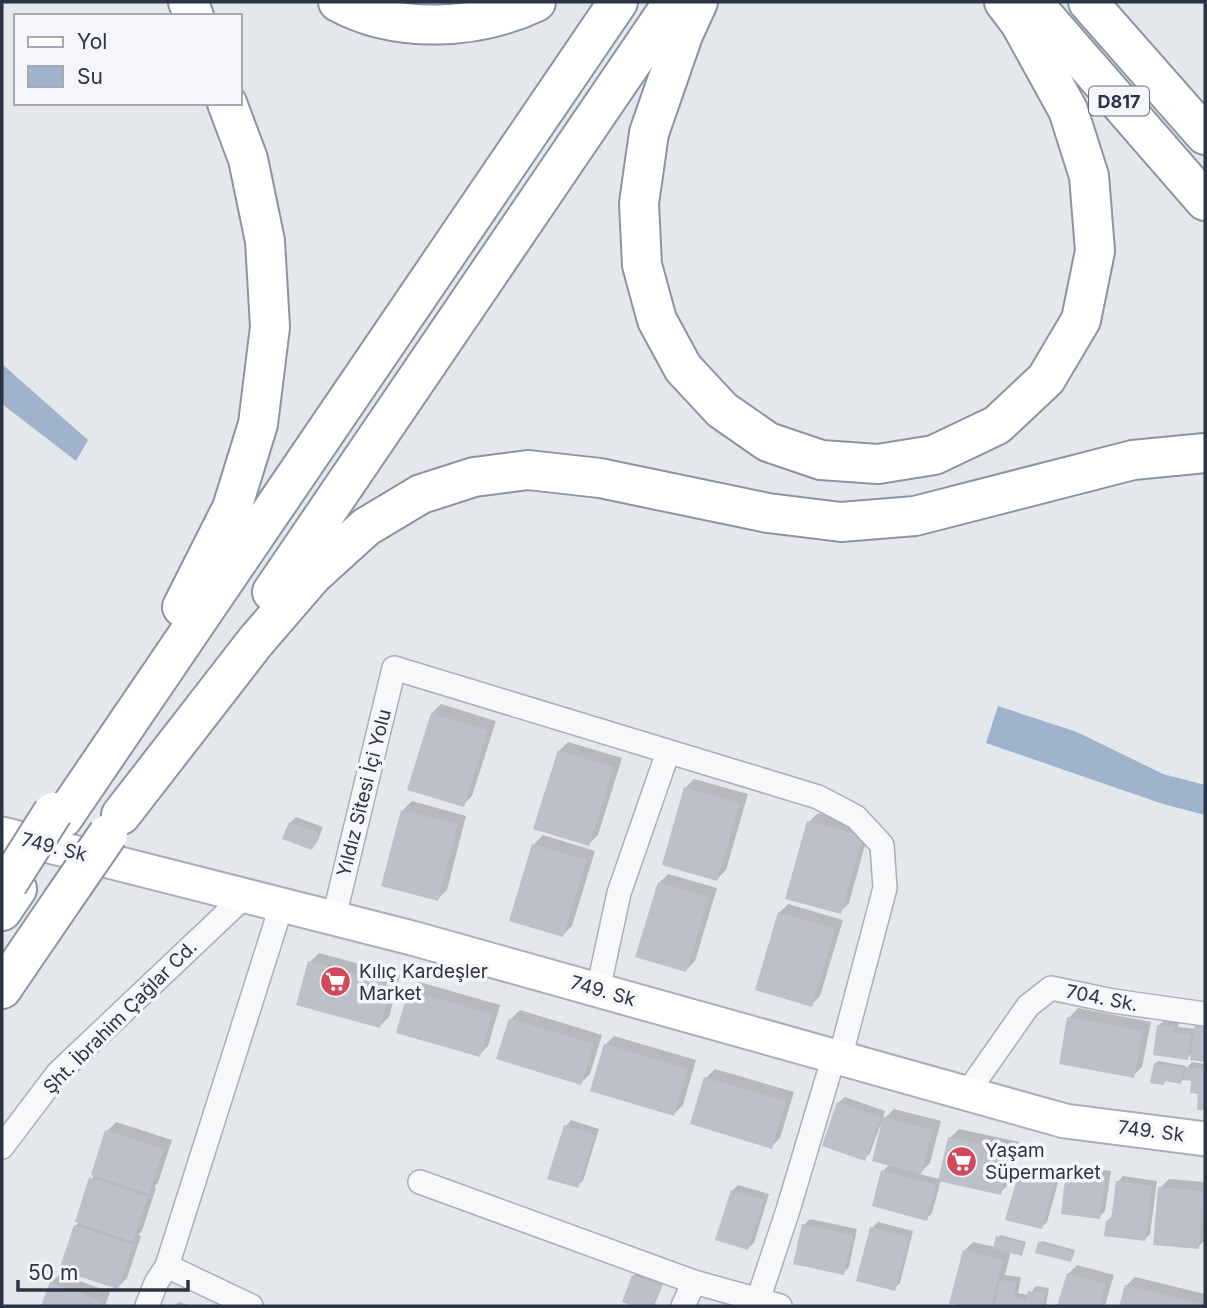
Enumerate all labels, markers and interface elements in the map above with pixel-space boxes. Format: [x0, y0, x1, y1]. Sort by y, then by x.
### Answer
legend [14, 14, 242, 105]
text: Yol [77, 29, 107, 54]
text: Su [77, 64, 103, 89]
road number: D817 [1089, 86, 1149, 116]
street label: Yıldız Sitesi İçi Yolu [332, 707, 396, 879]
street label: 749. Sk [19, 828, 90, 866]
street label: Şht. İbrahim Çağlar Cd. [38, 935, 202, 1099]
place label: Kılıç Kardeşler Market [359, 960, 488, 1005]
supermarket icon: Kılıç Kardeşler Market [319, 965, 353, 999]
street label: 749. Sk [568, 971, 639, 1011]
street label: 704. Sk. [1064, 980, 1140, 1016]
street label: 749. Sk [1117, 1116, 1186, 1147]
place label: Yaşam Süpermarket [985, 1139, 1101, 1184]
supermarket icon: Yaşam Süpermarket [945, 1144, 979, 1178]
scale bar [18, 1248, 187, 1292]
text: 50 m [28, 1260, 78, 1285]

